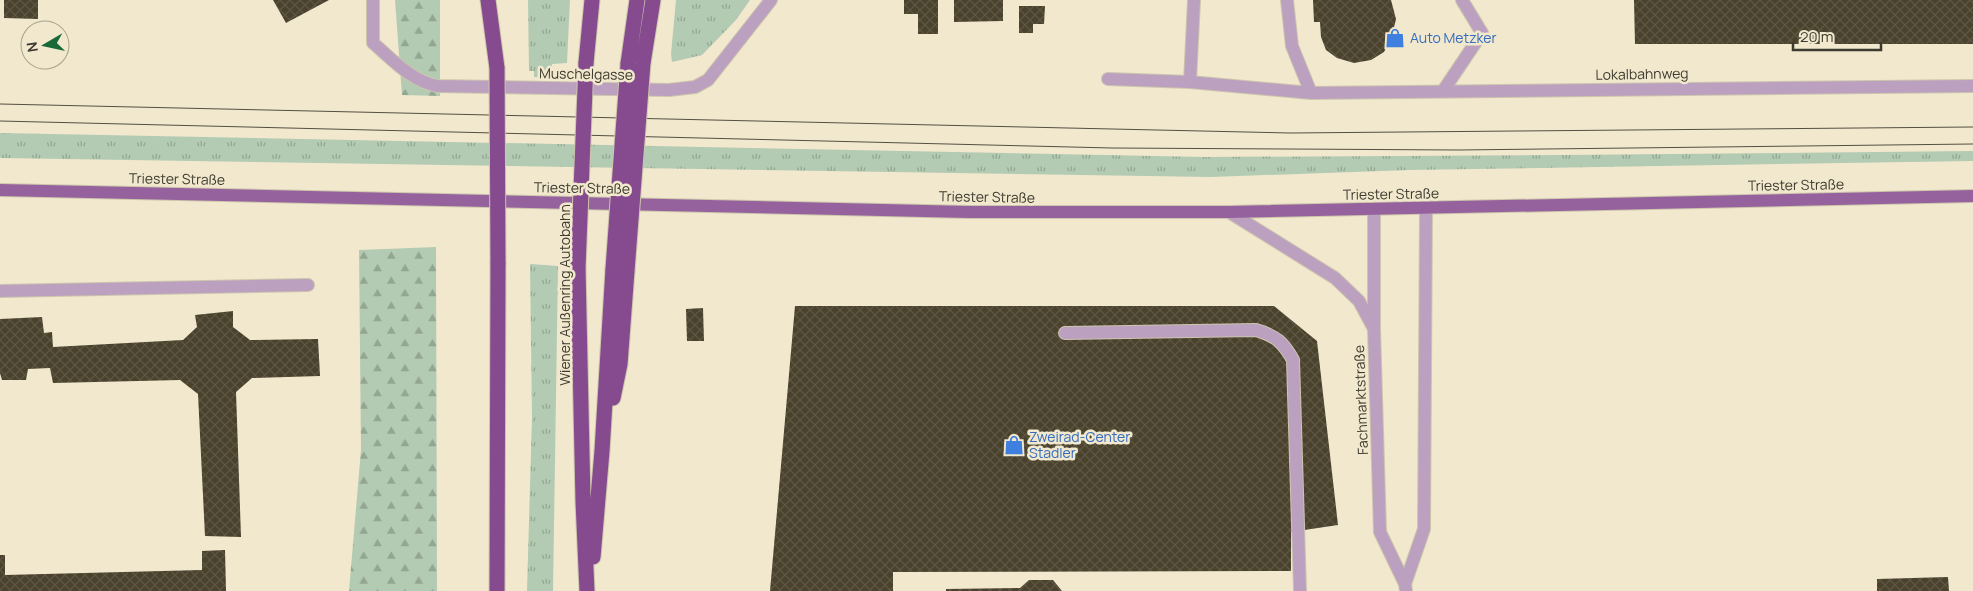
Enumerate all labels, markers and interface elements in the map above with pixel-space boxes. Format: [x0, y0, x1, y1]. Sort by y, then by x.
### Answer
north arrow [20, 20, 70, 70]
scale bar [1793, 20, 1880, 52]
text: 20 m [1800, 26, 1833, 47]
shop icon: Auto Metzker [1384, 27, 1406, 49]
place label: Auto Metzker [1410, 28, 1497, 47]
text: N [21, 41, 42, 54]
street label: Muschelgasse [539, 63, 633, 84]
street label: Lokalbahnweg [1595, 63, 1689, 84]
street label: Triester Straße [129, 168, 225, 189]
street label: Triester Straße [1748, 174, 1844, 195]
street label: Triester Straße [534, 177, 630, 198]
street label: Triester Straße [1343, 183, 1439, 204]
street label: Triester Straße [939, 186, 1035, 207]
street label: Wiener Außenring Autobahn [555, 204, 574, 386]
street label: Fachmarktstraße [1349, 345, 1372, 455]
place label: Zweirad-Center Stadler [1029, 427, 1130, 462]
shop icon: Zweirad-Center Stadler [1003, 434, 1025, 456]

